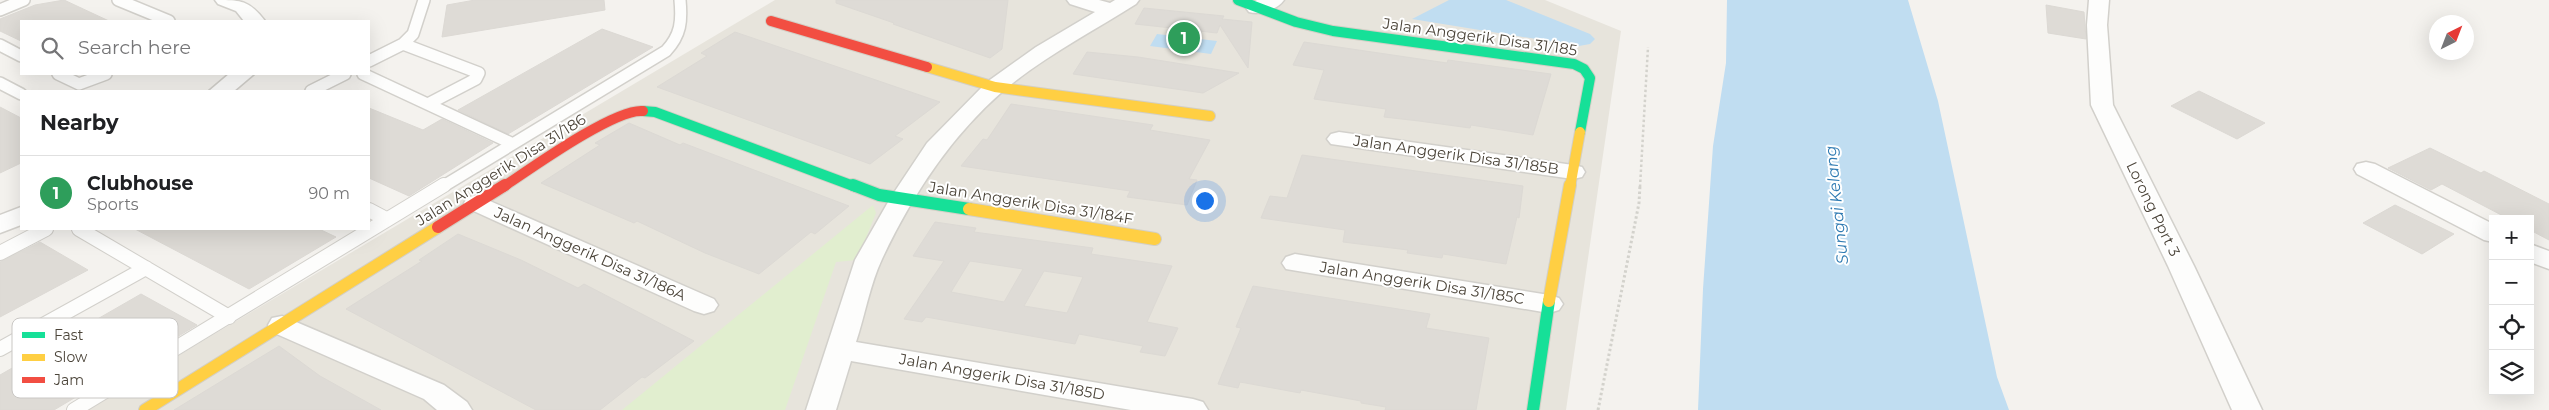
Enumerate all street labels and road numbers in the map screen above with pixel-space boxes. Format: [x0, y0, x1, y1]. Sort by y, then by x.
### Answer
street label: Jalan Anggerik Disa 31/185 [1381, 13, 1578, 60]
street label: Jalan Anggerik Disa 31/186 [411, 109, 589, 230]
street label: Jalan Anggerik Disa 31/185B [1351, 131, 1560, 178]
street label: Lorong Pprt 3 [2122, 158, 2185, 259]
street label: Jalan Anggerik Disa 31/184F [926, 177, 1135, 228]
street label: Jalan Anggerik Disa 31/186A [491, 202, 689, 305]
street label: Jalan Anggerik Disa 31/185C [1318, 257, 1526, 308]
street label: Jalan Anggerik Disa 31/185D [897, 349, 1106, 404]

